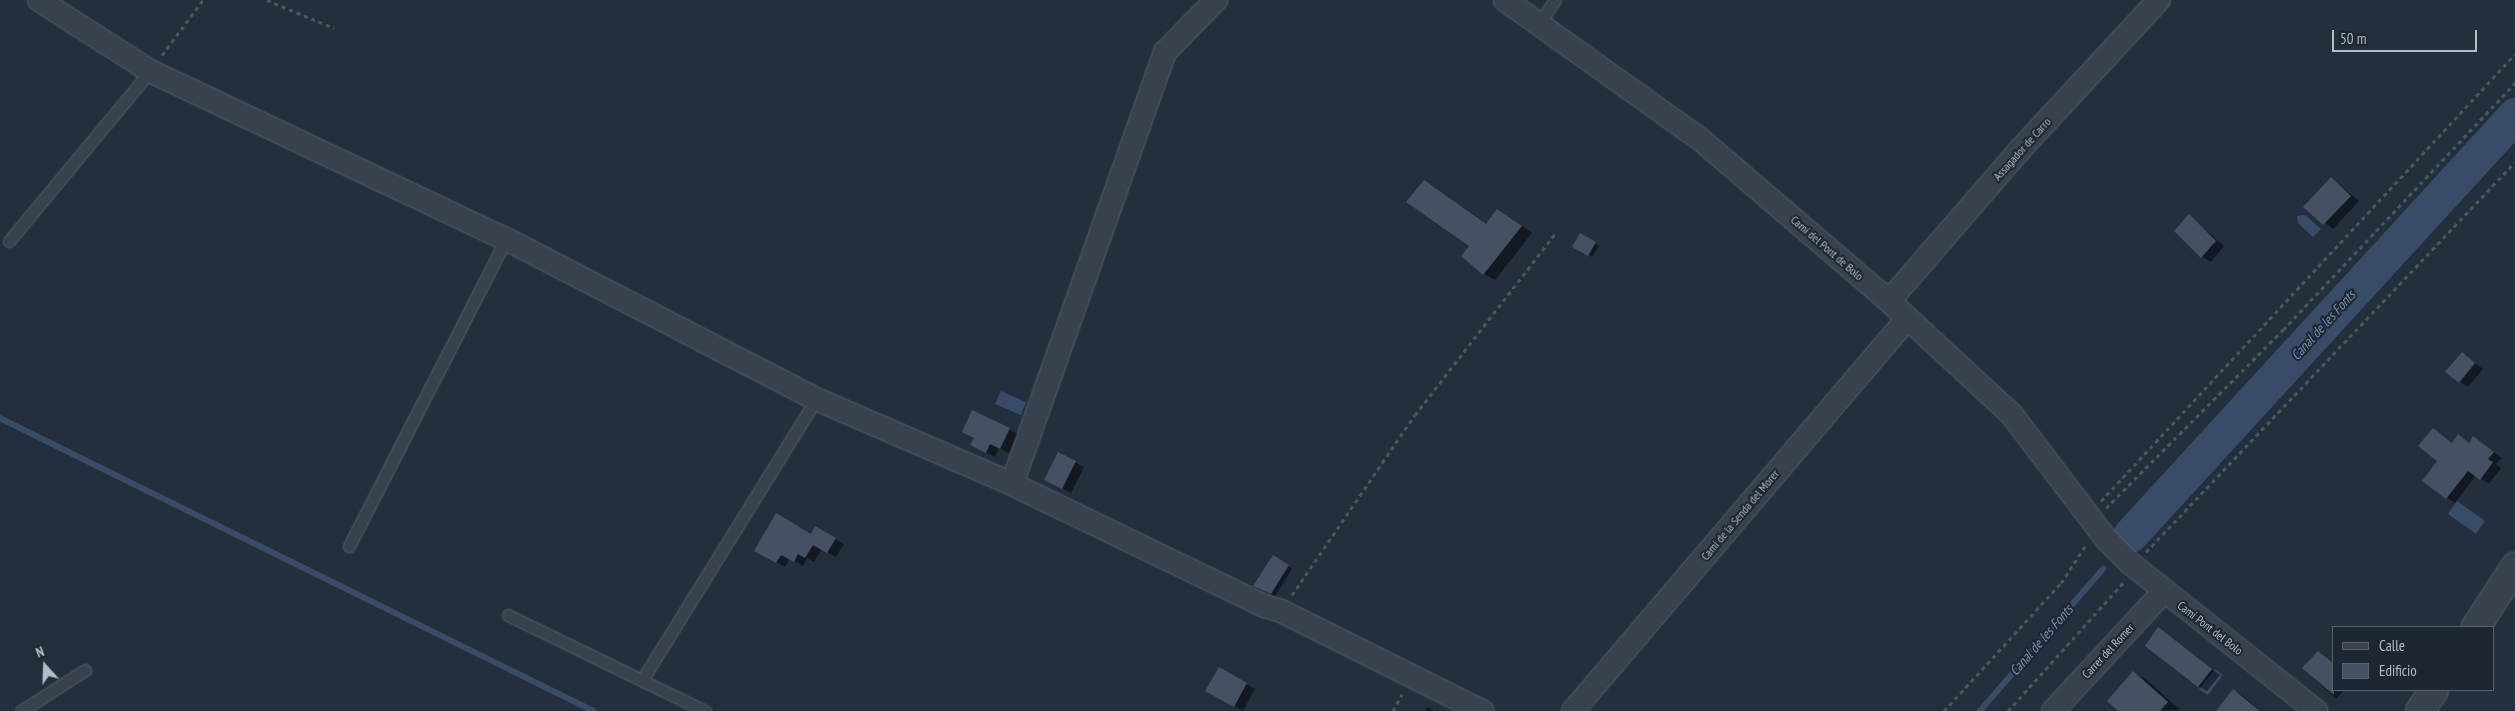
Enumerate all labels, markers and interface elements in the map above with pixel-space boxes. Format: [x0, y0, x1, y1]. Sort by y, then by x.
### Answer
scale bar [2335, 20, 2480, 52]
text: 50 m [2340, 29, 2366, 48]
street label: Assagador de Carro [1990, 115, 2054, 183]
street label: Camí del Pont de Bolo [1788, 213, 1866, 283]
water label: Canal de les Fonts [2287, 287, 2359, 363]
street label: Camí de la Senda del Morer [1698, 467, 1782, 563]
street label: Camí Pont del Bolo [2175, 598, 2245, 658]
water label: Canal de les Fonts [2006, 601, 2076, 679]
street label: Carrer del Romer [2079, 621, 2137, 681]
legend [2332, 626, 2495, 691]
text: Calle [2379, 636, 2405, 655]
north arrow [20, 641, 70, 691]
text: N [33, 642, 47, 662]
text: Edificio [2379, 661, 2417, 680]

